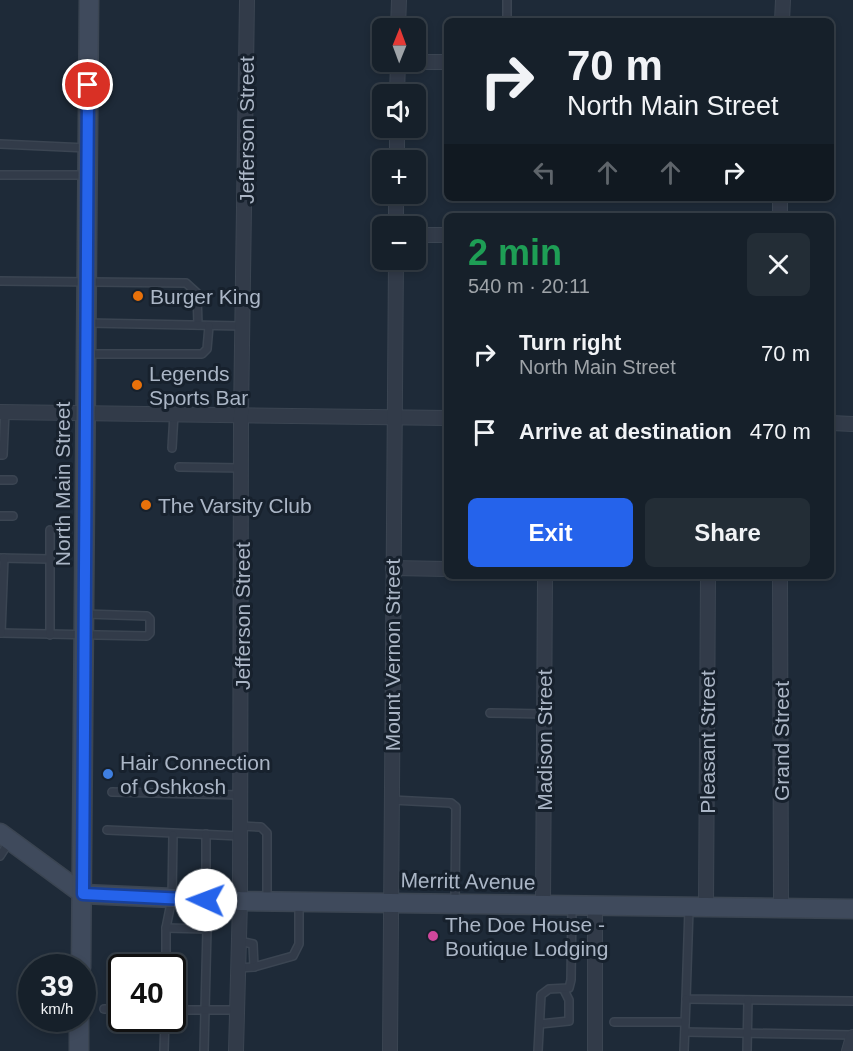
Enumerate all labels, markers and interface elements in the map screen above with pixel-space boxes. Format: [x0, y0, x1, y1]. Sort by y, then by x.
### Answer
north arrow [372, 18, 426, 72]
map controls [372, 18, 426, 270]
icon: right [468, 42, 546, 120]
text: 70 m [567, 42, 663, 89]
street label: Jefferson Street [235, 56, 258, 204]
pin [62, 59, 113, 110]
icon: arrive [71, 68, 104, 101]
button: sound [372, 84, 426, 138]
text: North Main Street [567, 91, 779, 121]
button: + [372, 150, 426, 204]
icon: left [528, 156, 561, 189]
icon: ahead [591, 156, 624, 189]
icon: ahead [654, 156, 687, 189]
icon: right [717, 156, 750, 189]
button: − [372, 216, 426, 270]
text: 2 min [468, 232, 562, 273]
button: close [747, 233, 810, 296]
text: 540 m · 20:11 [468, 275, 590, 297]
place label: Burger King [150, 285, 261, 308]
marker: Burger King [131, 289, 145, 303]
text: Turn right [519, 330, 621, 355]
icon: right [468, 338, 501, 371]
text: 70 m [761, 341, 810, 366]
text: North Main Street [519, 356, 676, 378]
place label: Legends Sports Bar [149, 362, 248, 409]
marker: Legends Sports Bar [130, 378, 144, 392]
street label: North Main Street [51, 402, 74, 566]
icon: arrive [468, 416, 501, 449]
text: Arrive at destination [519, 419, 732, 444]
text: 470 m [750, 419, 811, 444]
place label: The Varsity Club [158, 494, 312, 517]
marker: The Varsity Club [139, 498, 153, 512]
button: Exit [468, 498, 633, 567]
button: Share [645, 498, 810, 567]
street label: Jefferson Street [231, 542, 254, 690]
street label: Mount Vernon Street [381, 559, 404, 751]
street label: Madison Street [533, 669, 556, 811]
street label: Pleasant Street [696, 670, 719, 814]
street label: Grand Street [770, 681, 793, 801]
place label: Hair Connection of Oshkosh [120, 751, 271, 798]
marker: Hair Connection of Oshkosh [101, 767, 115, 781]
position arrow [174, 868, 238, 932]
street label: Merritt Avenue [400, 868, 536, 894]
place label: The Doe House - Boutique Lodging [445, 913, 608, 960]
marker: The Doe House - Boutique Lodging [426, 929, 440, 943]
speed limit sign: 40 [108, 954, 186, 1032]
text: 39 [40, 969, 74, 1002]
text: km/h [41, 1000, 73, 1017]

